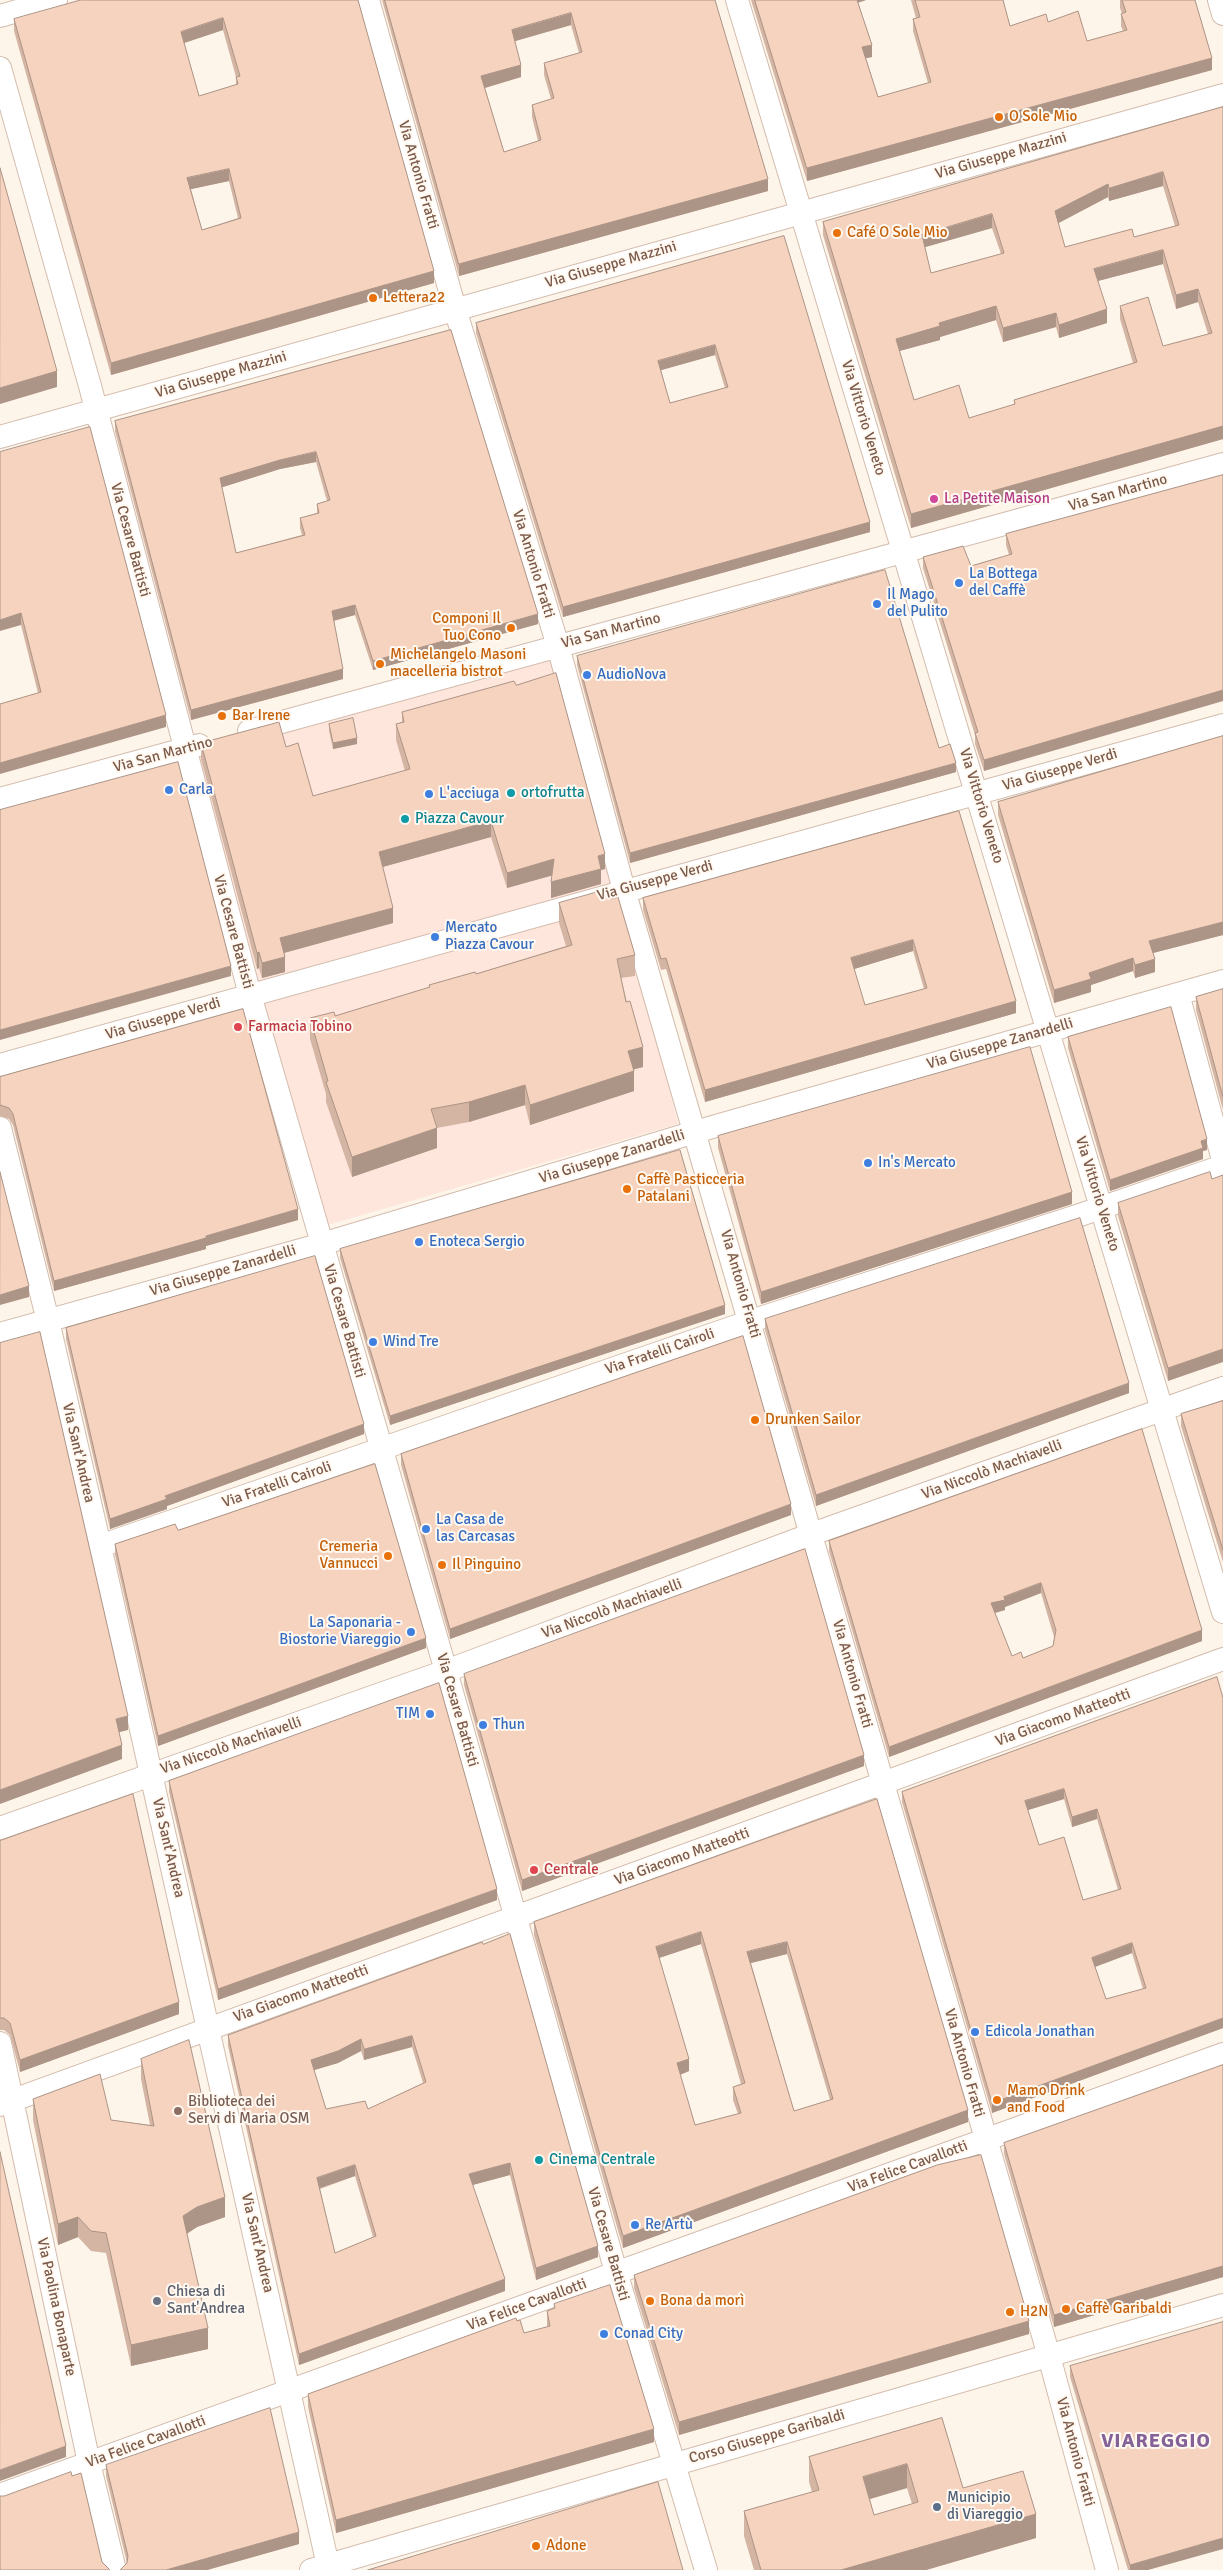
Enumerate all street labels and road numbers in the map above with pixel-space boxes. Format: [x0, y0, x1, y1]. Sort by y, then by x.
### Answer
street label: Via Antonio Fratti [394, 119, 442, 231]
street label: Via Giuseppe Mazzini [933, 129, 1069, 183]
street label: Via Giuseppe Mazzini [543, 238, 679, 292]
street label: Via Giuseppe Mazzini [153, 348, 289, 402]
street label: Via Vittorio Veneto [837, 358, 889, 478]
street label: Via San Martino [1067, 470, 1169, 516]
street label: Via Cesare Battisti [106, 481, 154, 599]
street label: Via Antonio Fratti [508, 508, 558, 620]
street label: Via San Martino [559, 609, 663, 653]
street label: Via San Martino [111, 733, 215, 777]
street label: Via Giuseppe Verdi [1000, 745, 1120, 795]
street label: Via Vittorio Veneto [955, 746, 1007, 866]
street label: Via Giuseppe Verdi [595, 857, 715, 905]
street label: Via Cesare Battisti [209, 873, 257, 991]
street label: Via Giuseppe Verdi [103, 994, 223, 1044]
street label: Via Giuseppe Zanardelli [925, 1014, 1075, 1074]
street label: Via Giuseppe Zanardelli [537, 1126, 687, 1188]
street label: Via Vittorio Veneto [1071, 1134, 1123, 1254]
street label: Via Antonio Fratti [716, 1228, 764, 1340]
street label: Via Giuseppe Zanardelli [148, 1241, 298, 1301]
street label: Via Cesare Battisti [319, 1262, 369, 1380]
street label: Via Fratelli Cairoli [603, 1325, 717, 1379]
street label: Via Sant'Andrea [58, 1401, 98, 1505]
street label: Via Niccolò Machiavelli [919, 1436, 1065, 1504]
street label: Via Fratelli Cairoli [220, 1458, 334, 1512]
street label: Via Niccolò Machiavelli [539, 1575, 685, 1643]
street label: Via Antonio Fratti [828, 1618, 876, 1730]
street label: Via Cesare Battisti [432, 1651, 482, 1769]
street label: Via Giacomo Matteotti [993, 1685, 1133, 1751]
street label: Via Niccolò Machiavelli [158, 1713, 304, 1779]
street label: Via Sant'Andrea [148, 1796, 188, 1900]
street label: Via Giacomo Matteotti [612, 1824, 752, 1890]
street label: Via Giacomo Matteotti [231, 1961, 371, 2027]
street label: Via Antonio Fratti [940, 2007, 988, 2119]
street label: Via Felice Cavallotti [846, 2137, 970, 2197]
street label: Via Cesare Battisti [583, 2185, 633, 2303]
street label: Via Sant'Andrea [237, 2191, 277, 2295]
street label: Via Paolina Bonaparte [33, 2236, 79, 2378]
street label: Via Felice Cavallotti [465, 2275, 589, 2335]
street label: Via Antonio Fratti [1052, 2395, 1098, 2509]
street label: Corso Giuseppe Garibaldi [687, 2406, 847, 2468]
street label: Via Felice Cavallotti [84, 2412, 208, 2472]

